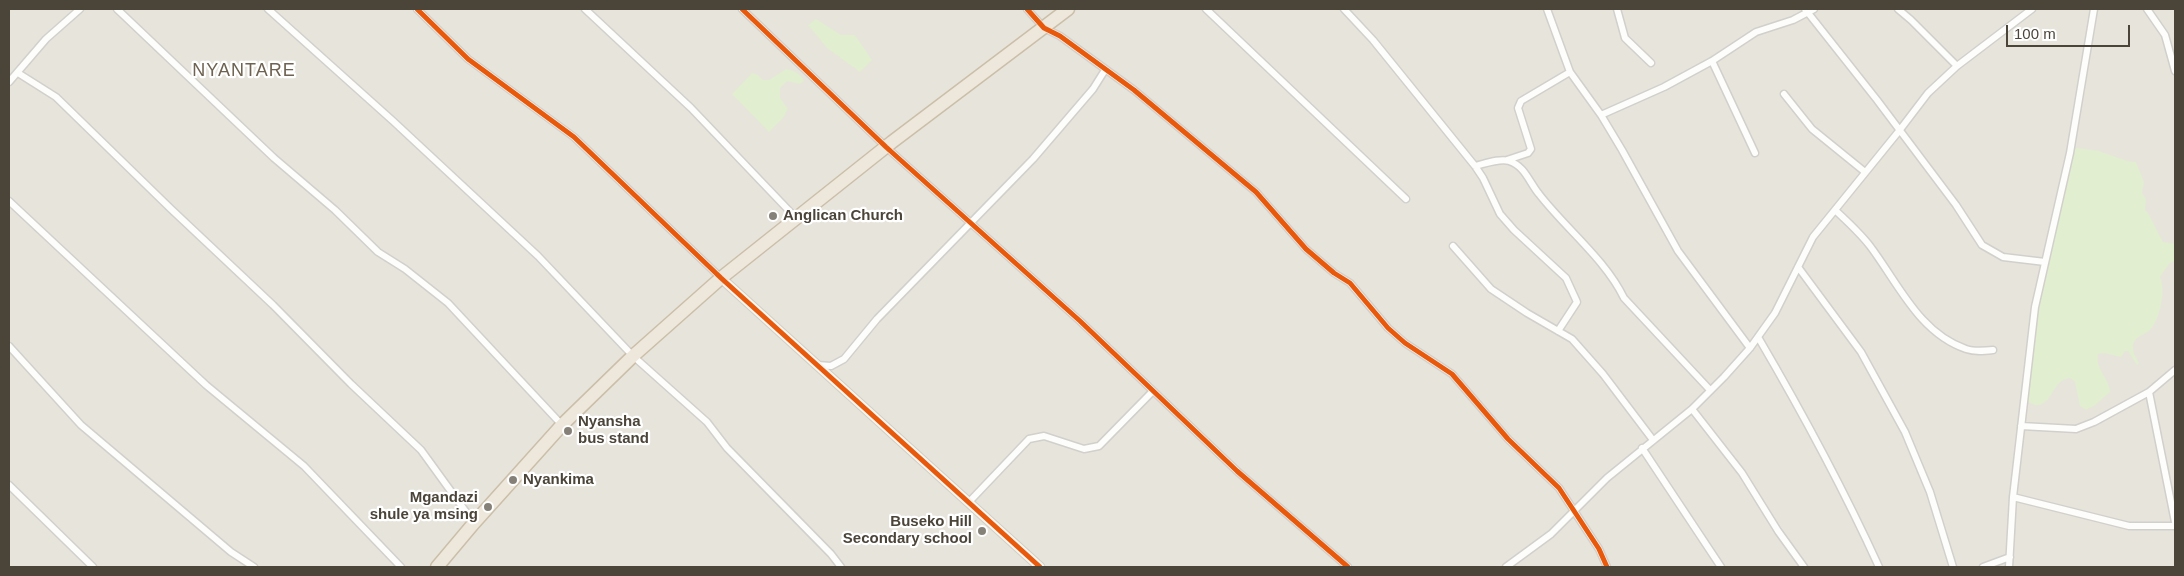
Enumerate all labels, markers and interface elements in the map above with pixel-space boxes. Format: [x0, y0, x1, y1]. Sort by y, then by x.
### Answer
scale bar [2009, 15, 2133, 47]
text: 100 m [2014, 25, 2056, 42]
district label: NYANTARE [191, 60, 297, 82]
place label: Anglican Church [783, 207, 903, 225]
marker: Anglican Church [767, 210, 779, 222]
place label: Nyansha bus stand [578, 413, 649, 448]
marker: Nyansha bus stand [562, 425, 574, 437]
place label: Nyankima [523, 471, 594, 489]
marker: Nyankima [507, 474, 519, 486]
place label: Mgandazi shule ya msing [370, 489, 478, 524]
marker: Mgandazi shule ya msing [482, 501, 494, 513]
place label: Buseko Hill Secondary school [843, 513, 972, 548]
marker: Buseko Hill Secondary school [976, 525, 988, 537]

